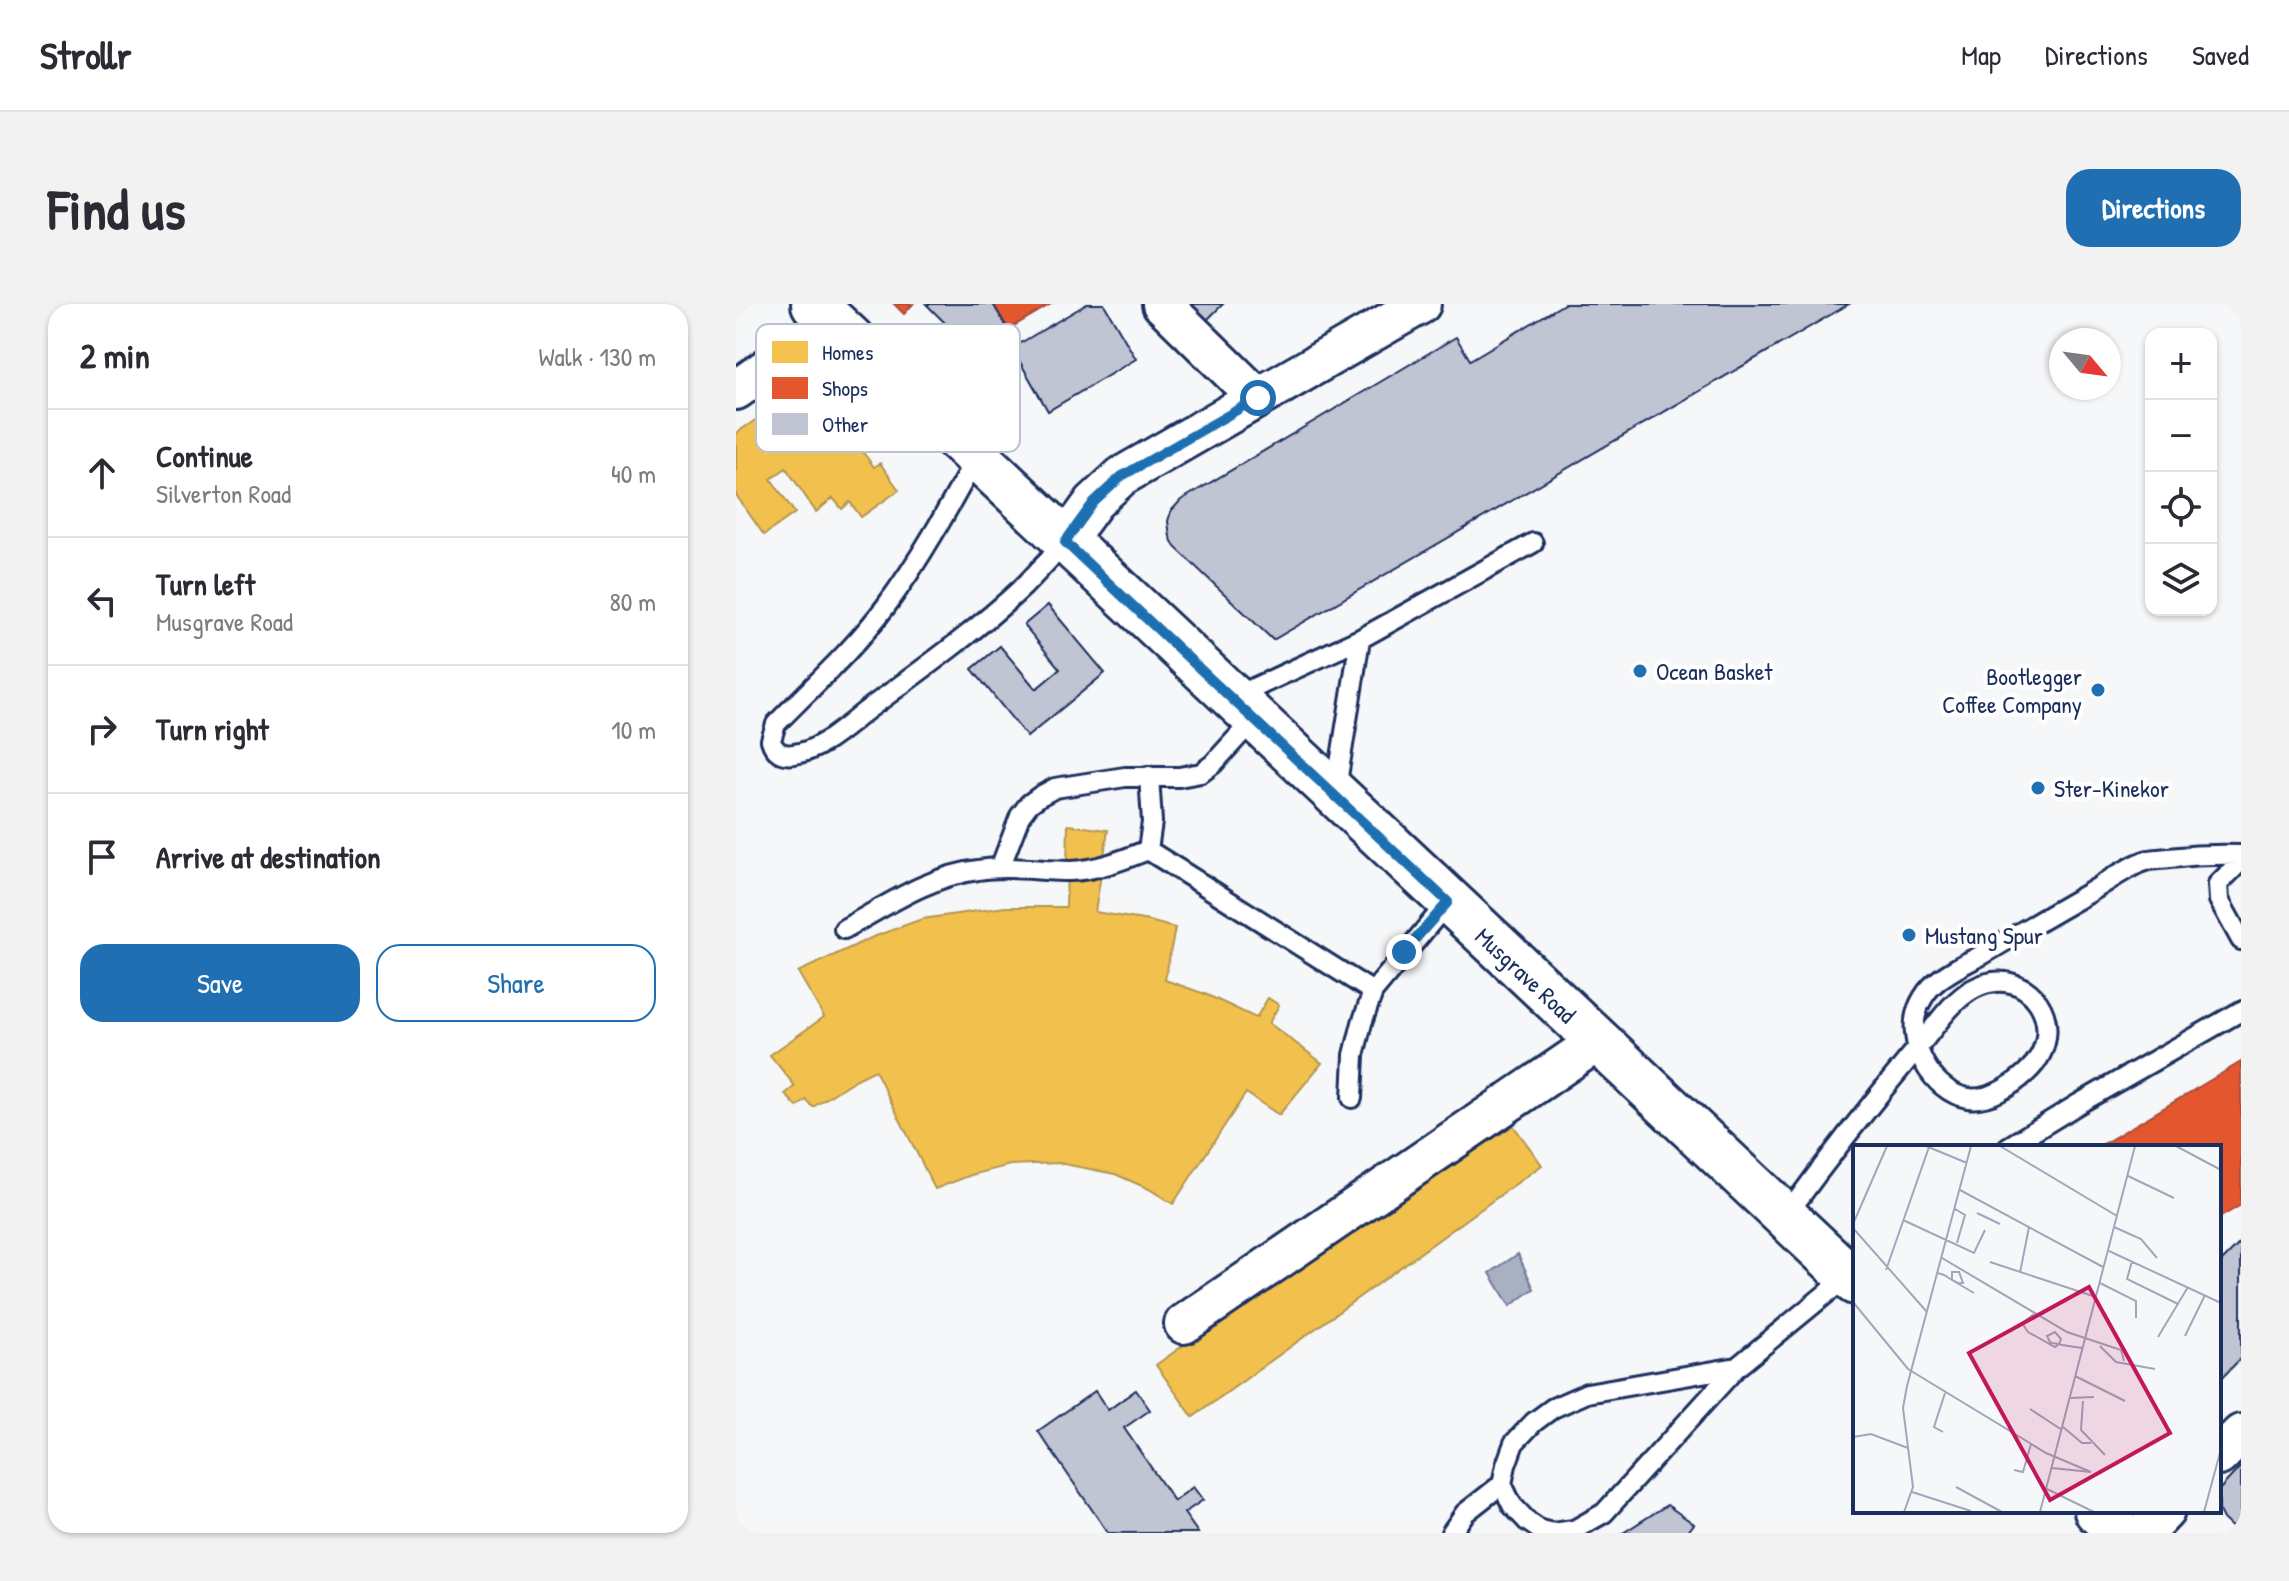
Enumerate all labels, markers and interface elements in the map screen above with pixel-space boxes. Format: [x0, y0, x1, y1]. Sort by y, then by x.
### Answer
text: Strollr [40, 29, 131, 81]
text: Map [1961, 36, 2001, 74]
text: Directions [2045, 36, 2148, 74]
text: Saved [2192, 36, 2249, 74]
button: Directions [2066, 169, 2241, 247]
text: Find us [48, 171, 186, 246]
legend [756, 324, 1020, 452]
north arrow [2049, 328, 2121, 400]
map controls [2145, 328, 2217, 616]
button: + [2145, 328, 2217, 400]
text: 2 min [80, 333, 150, 379]
text: Homes [822, 337, 873, 367]
text: Walk · 130 m [539, 339, 656, 374]
text: Shops [822, 373, 868, 403]
route start [1240, 380, 1276, 416]
button: − [2145, 400, 2217, 472]
text: Other [822, 409, 869, 439]
text: Continue [156, 436, 253, 476]
icon: ahead [80, 451, 124, 495]
text: 40 m [611, 456, 656, 491]
button: locate [2145, 472, 2217, 544]
text: Silverton Road [156, 476, 291, 511]
button: layers [2145, 544, 2217, 616]
text: Turn left [156, 564, 255, 604]
icon: left [80, 579, 124, 623]
text: 80 m [609, 584, 656, 619]
text: Musgrave Road [156, 604, 293, 639]
place label: Ocean Basket [1656, 655, 1773, 687]
place label: Bootlegger Coffee Company [1942, 660, 2082, 720]
marker: Ocean Basket [1631, 662, 1649, 680]
marker: Bootlegger Coffee Company [2089, 681, 2107, 699]
icon: right [80, 707, 124, 751]
text: Turn right [156, 709, 269, 749]
text: 10 m [611, 712, 656, 747]
place label: Ster-Kinekor [2054, 772, 2169, 804]
marker: Ster-Kinekor [2029, 779, 2047, 797]
icon: arrive [80, 835, 124, 879]
text: Arrive at destination [156, 837, 381, 877]
place label: Mustang Spur [1925, 919, 2043, 951]
street label: Musgrave Road [1469, 920, 1583, 1030]
marker: Mustang Spur [1900, 926, 1918, 944]
route end [1386, 934, 1422, 970]
button: Save [80, 944, 360, 1022]
button: Share [376, 944, 656, 1022]
inset map [1853, 1145, 2221, 1513]

